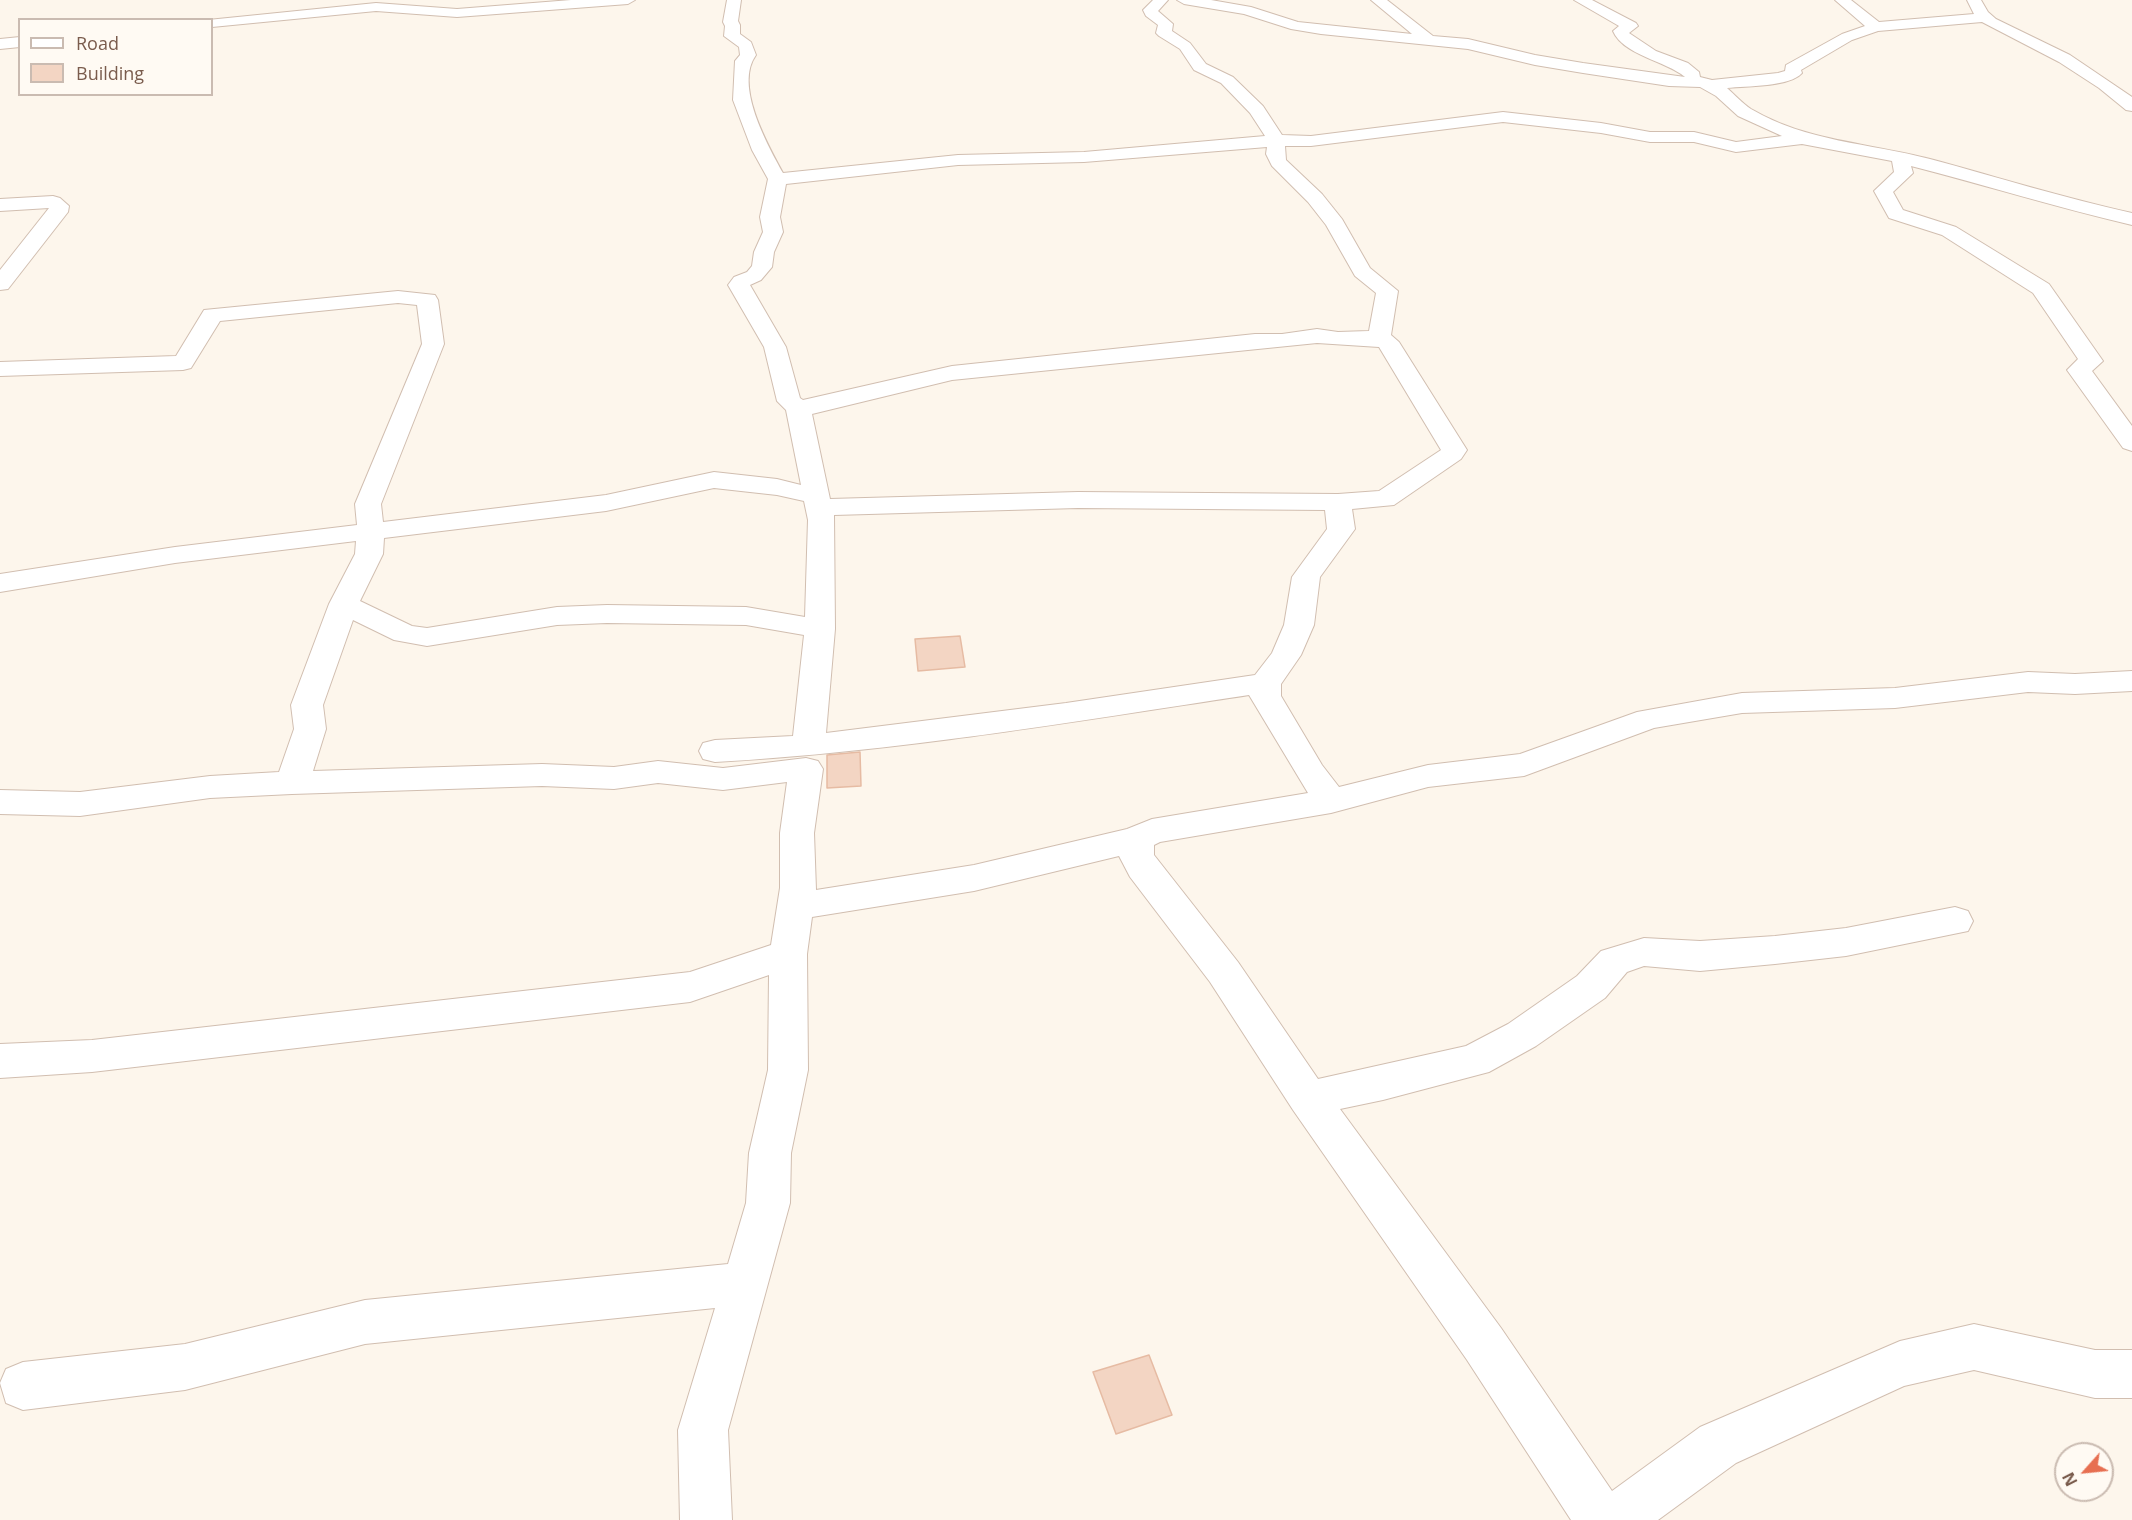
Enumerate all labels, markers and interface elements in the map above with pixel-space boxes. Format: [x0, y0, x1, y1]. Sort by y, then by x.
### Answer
legend [18, 18, 213, 96]
text: Road [76, 31, 119, 55]
text: Building [76, 61, 144, 85]
north arrow [2054, 1442, 2114, 1502]
text: N [2057, 1468, 2083, 1490]

